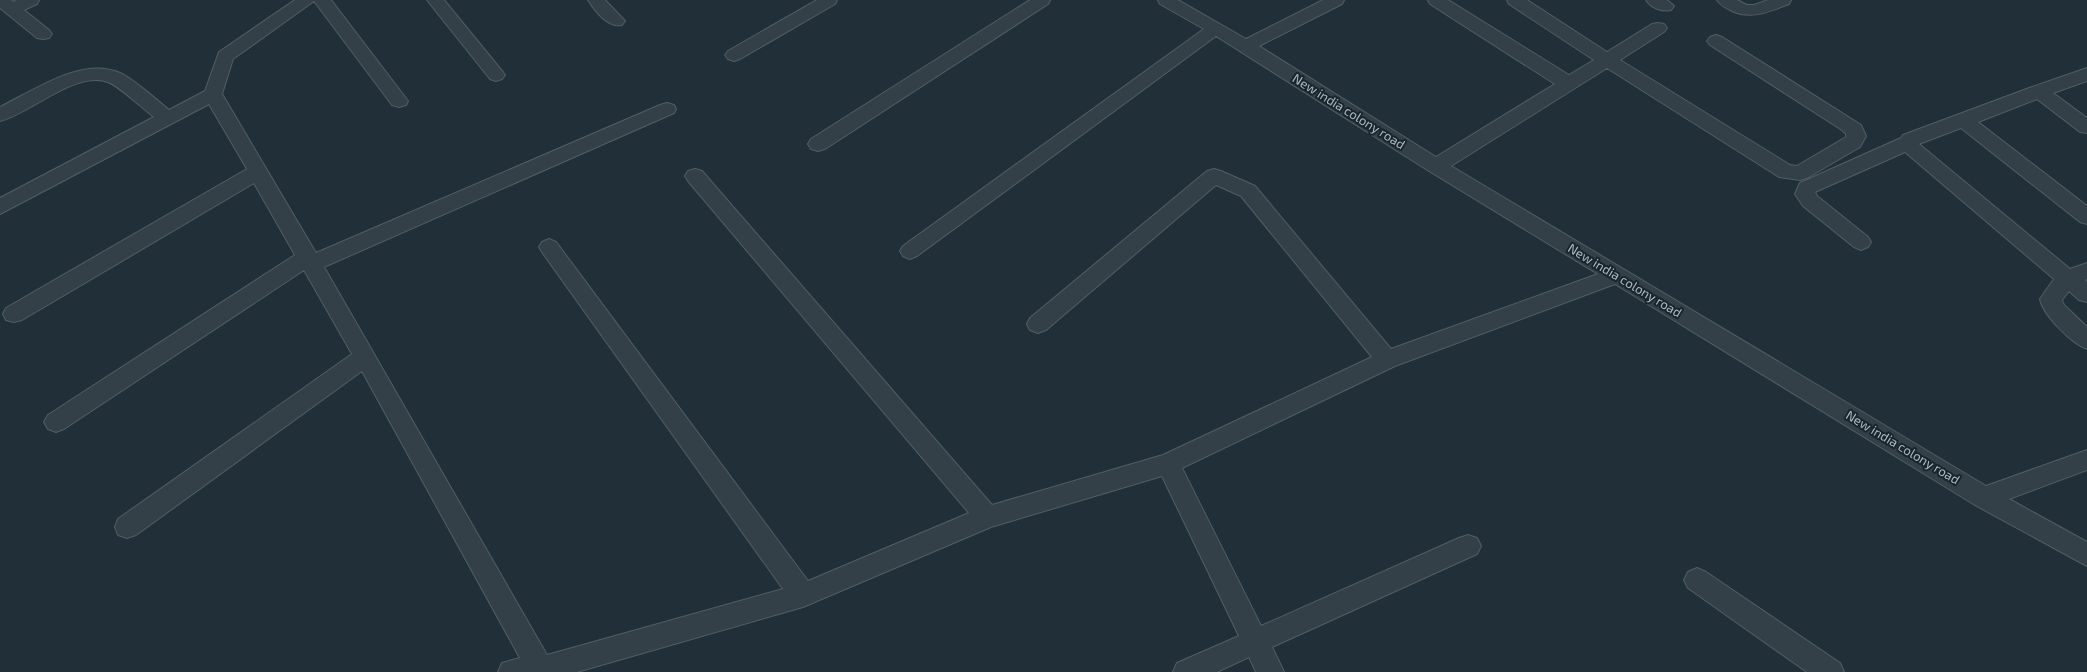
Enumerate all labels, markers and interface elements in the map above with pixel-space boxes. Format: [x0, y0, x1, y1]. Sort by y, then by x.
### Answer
street label: New india colony road [1290, 70, 1408, 152]
street label: New india colony road [1565, 240, 1685, 320]
street label: New india colony road [1843, 407, 1963, 487]

